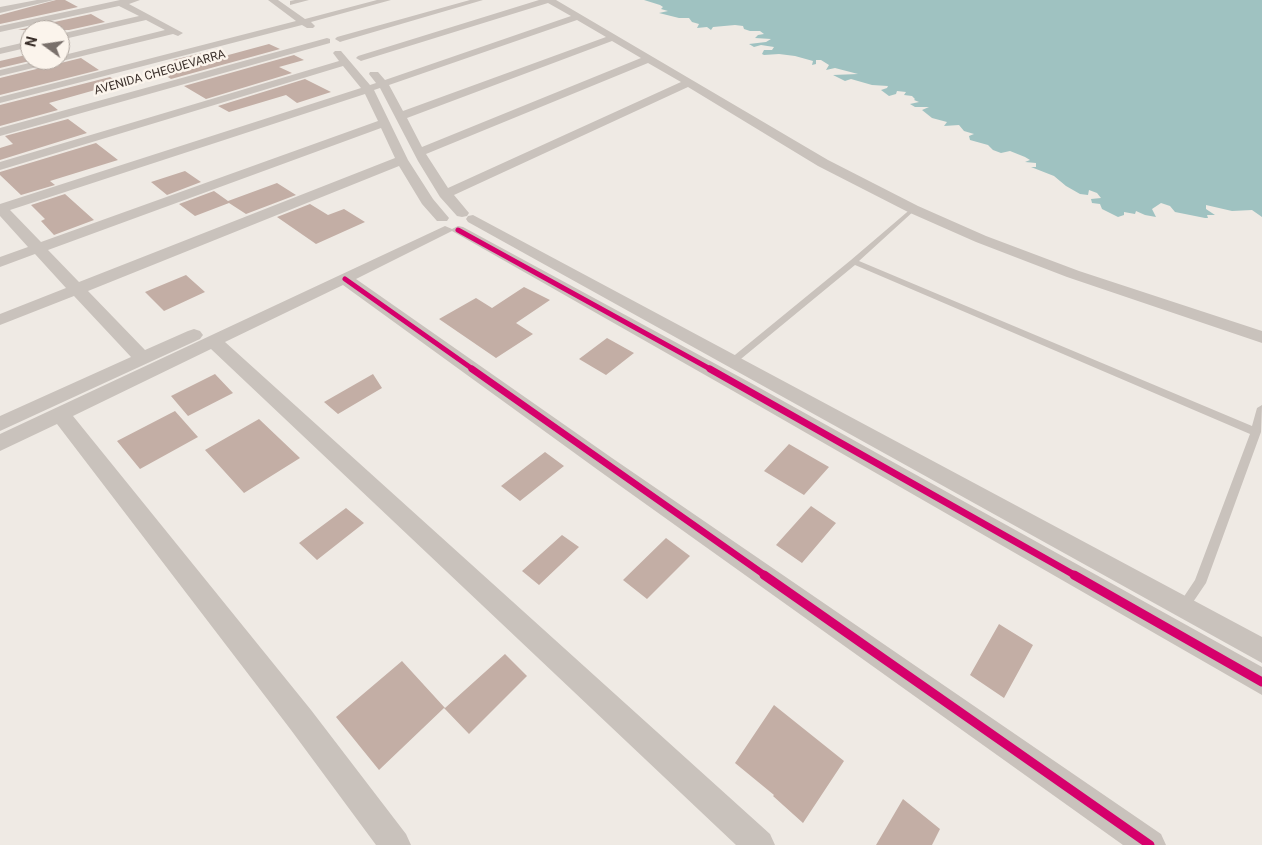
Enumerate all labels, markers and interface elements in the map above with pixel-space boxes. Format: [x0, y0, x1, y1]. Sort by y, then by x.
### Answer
north arrow [20, 20, 70, 70]
text: N [22, 35, 40, 48]
street label: AVENIDA CHEGUEVARRA [93, 47, 227, 99]

